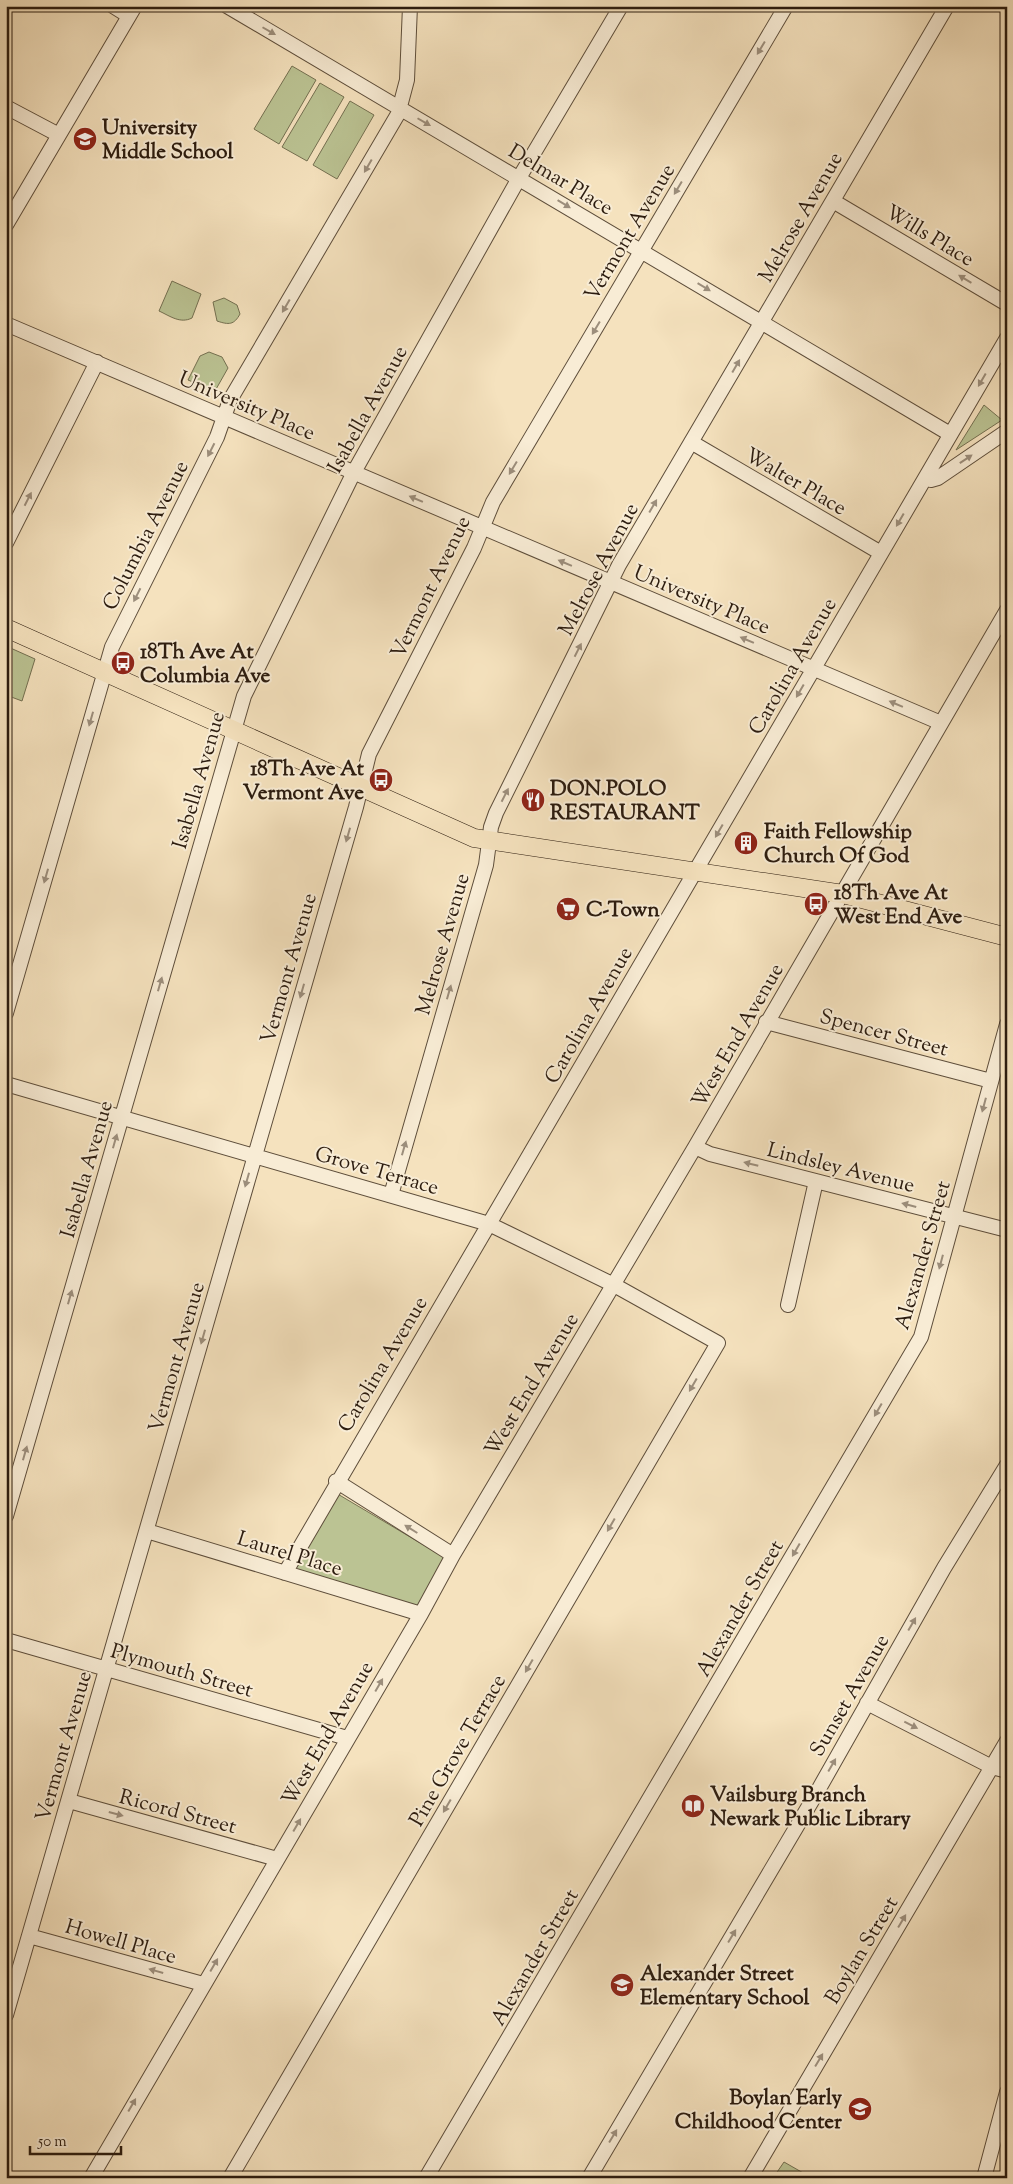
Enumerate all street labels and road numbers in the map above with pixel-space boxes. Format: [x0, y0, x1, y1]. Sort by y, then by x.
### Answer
street label: Delmar Place [502, 138, 618, 224]
street label: Melrose Avenue [752, 147, 851, 289]
street label: Vermont Avenue [578, 159, 684, 307]
street label: Wills Place [879, 198, 979, 275]
street label: Isabella Avenue [321, 341, 416, 479]
street label: University Place [173, 365, 319, 449]
street label: Walter Place [739, 441, 851, 524]
street label: Columbia Avenue [96, 456, 197, 616]
street label: Melrose Avenue [552, 498, 647, 642]
street label: Vermont Avenue [384, 512, 479, 664]
street label: University Place [628, 559, 774, 643]
street label: Carolina Avenue [742, 593, 845, 741]
street label: Isabella Avenue [166, 708, 234, 853]
street label: Melrose Avenue [409, 870, 479, 1019]
street label: Vermont Avenue [254, 890, 326, 1047]
street label: Carolina Avenue [538, 942, 641, 1090]
street label: West End Avenue [685, 958, 792, 1114]
street label: Spencer Street [816, 1002, 951, 1066]
street label: Isabella Avenue [54, 1097, 122, 1242]
street label: Lindsley Avenue [764, 1136, 917, 1202]
street label: Grove Terrace [311, 1140, 442, 1204]
street label: Alexander Street [888, 1178, 960, 1334]
street label: Vermont Avenue [142, 1279, 214, 1436]
street label: Carolina Avenue [331, 1291, 436, 1439]
street label: West End Avenue [478, 1308, 587, 1462]
street label: Laurel Place [233, 1525, 346, 1585]
street label: Alexander Street [689, 1535, 792, 1683]
street label: Sunset Avenue [804, 1629, 898, 1763]
street label: Plymouth Street [107, 1637, 256, 1707]
street label: West End Avenue [275, 1656, 382, 1812]
street label: Vermont Avenue [29, 1668, 101, 1825]
street label: Pine Grove Terrace [403, 1669, 515, 1833]
street label: Ricord Street [115, 1783, 239, 1843]
street label: Alexander Street [484, 1884, 587, 2032]
street label: Boylan Street [819, 1891, 907, 2011]
street label: Howell Place [61, 1913, 180, 1973]

